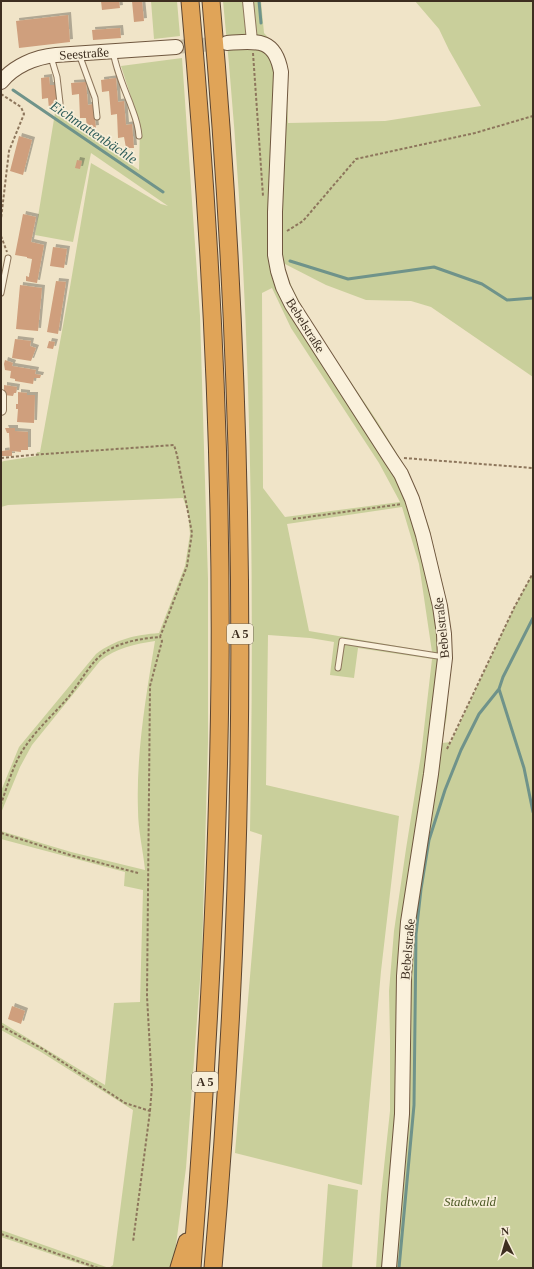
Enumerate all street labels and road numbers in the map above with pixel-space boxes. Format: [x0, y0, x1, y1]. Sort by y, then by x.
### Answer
street label: Seestraße [59, 44, 110, 63]
street label: Bebelstraße [283, 295, 328, 355]
street label: Bebelstraße [431, 596, 452, 659]
road number: A 5 [227, 624, 253, 644]
street label: Bebelstraße [397, 918, 418, 980]
road number: A 5 [192, 1072, 218, 1092]

